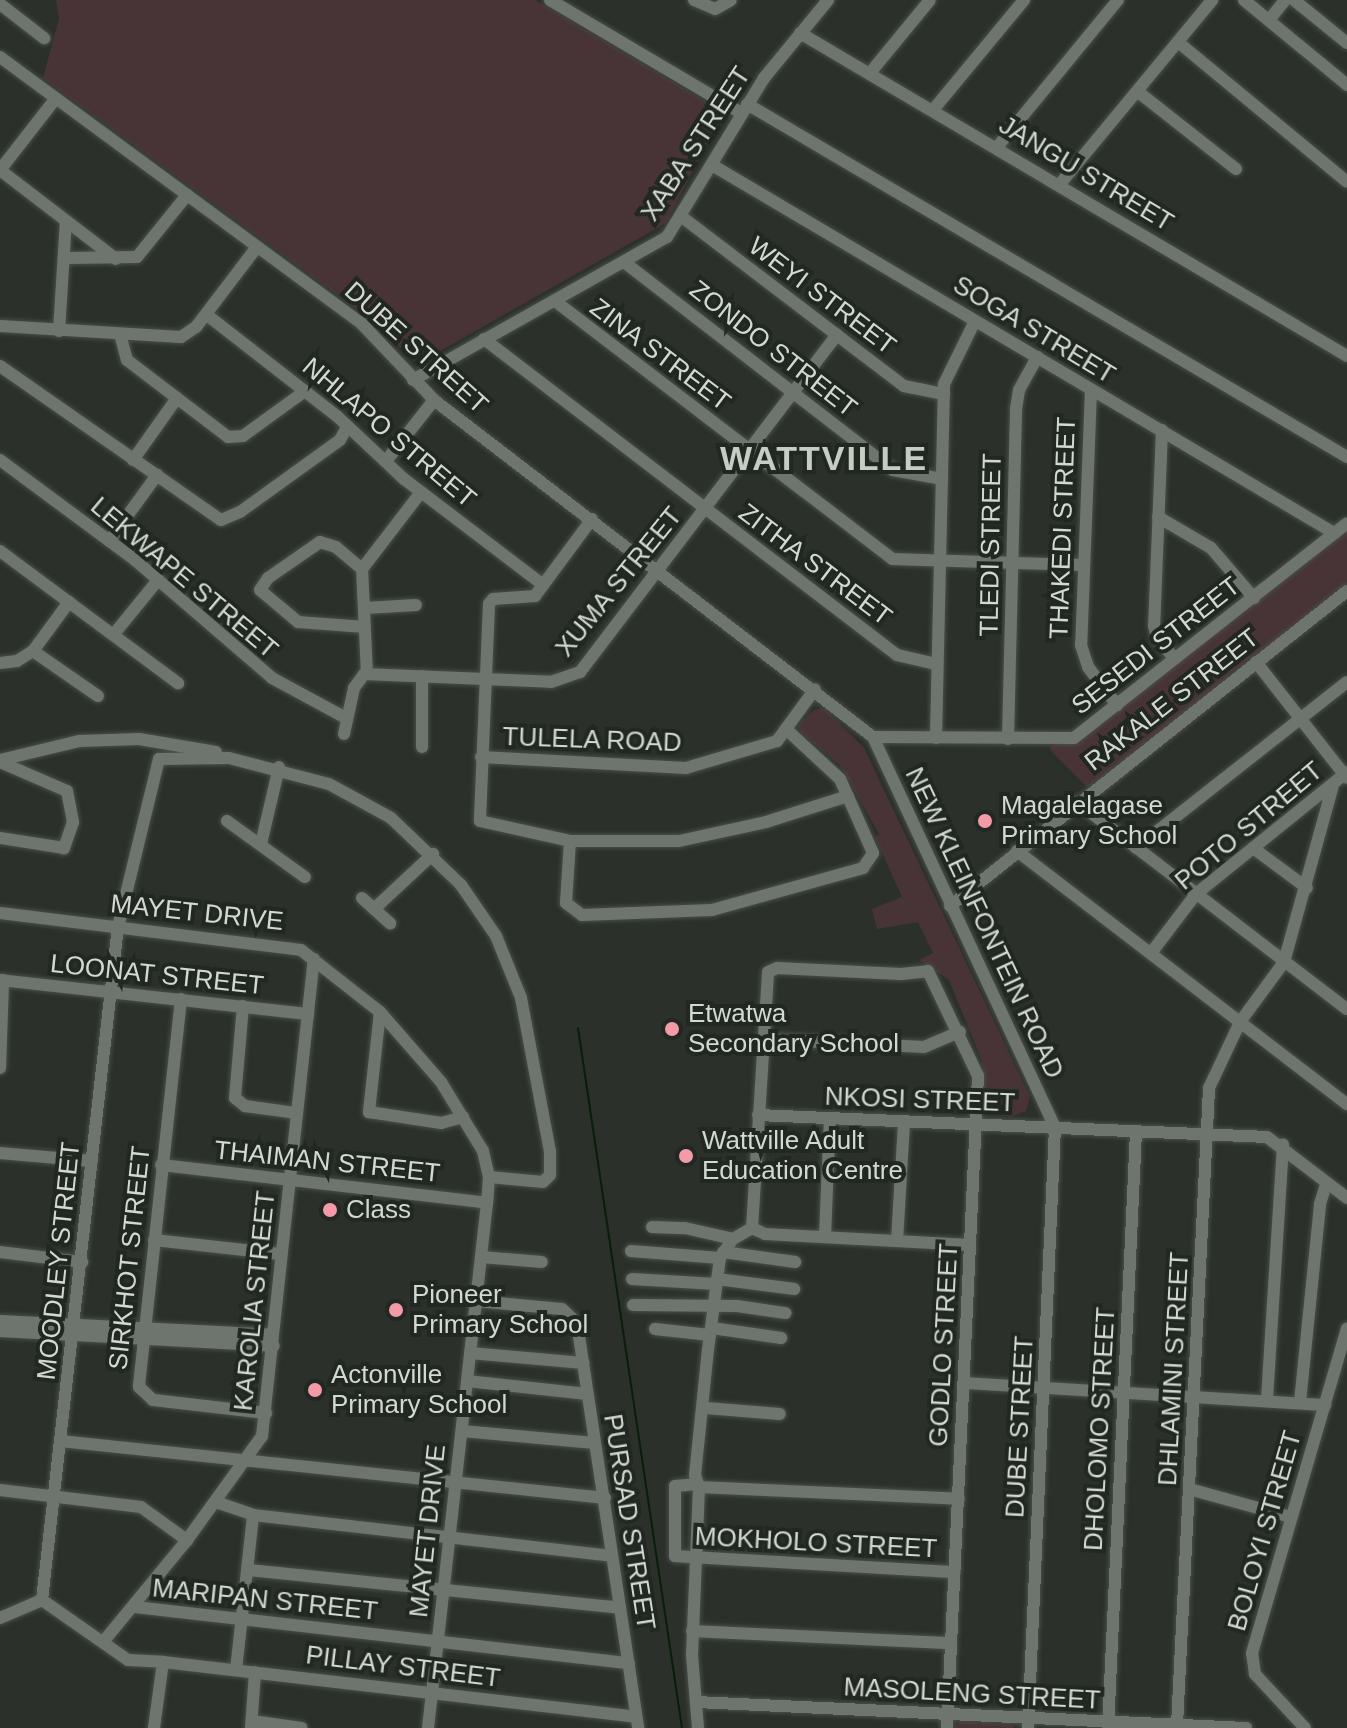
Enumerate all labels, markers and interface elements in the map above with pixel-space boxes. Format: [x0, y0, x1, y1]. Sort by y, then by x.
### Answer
street label: XABA STREET [634, 60, 758, 228]
street label: JANGU STREET [993, 110, 1179, 238]
street label: WEYI STREET [742, 231, 902, 361]
street label: SOGA STREET [947, 269, 1121, 391]
street label: ZONDO STREET [683, 274, 863, 424]
street label: DUBE STREET [338, 276, 494, 420]
street label: ZINA STREET [583, 292, 737, 418]
street label: NHLAPO STREET [296, 351, 482, 515]
street label: THAKEDI STREET [1044, 416, 1082, 640]
district label: WATTVILLE [720, 439, 928, 479]
street label: TLEDI STREET [974, 453, 1008, 637]
street label: LEKWAPE STREET [84, 491, 284, 665]
street label: ZITHA STREET [732, 497, 898, 633]
street label: XUMA STREET [549, 500, 689, 664]
street label: SESEDI STREET [1066, 571, 1246, 721]
street label: RAKALE STREET [1079, 622, 1265, 778]
street label: TULELA ROAD [501, 721, 683, 759]
street label: POTO STREET [1169, 755, 1329, 897]
street label: NEW KLEINFONTEIN ROAD [898, 763, 1070, 1083]
place label: Magalelagase Primary School [1001, 790, 1177, 852]
marker: Magalelagase Primary School [976, 812, 994, 830]
street label: MAYET DRIVE [109, 888, 285, 938]
street label: LOONAT STREET [49, 948, 265, 1002]
place label: Etwatwa Secondary School [688, 998, 899, 1060]
marker: Etwatwa Secondary School [663, 1020, 681, 1038]
street label: NKOSI STREET [824, 1081, 1016, 1119]
place label: Wattville Adult Education Centre [702, 1125, 903, 1186]
street label: THAIMAN STREET [213, 1135, 441, 1189]
street label: MOODLEY STREET [31, 1140, 87, 1382]
street label: SIRKHOT STREET [103, 1144, 157, 1372]
marker: Wattville Adult Education Centre [677, 1147, 695, 1165]
street label: KAROLIA STREET [228, 1189, 282, 1413]
place label: Class [346, 1194, 411, 1226]
marker: Class [321, 1201, 339, 1219]
street label: GODLO STREET [923, 1242, 965, 1448]
street label: DHLAMINI STREET [1152, 1251, 1196, 1487]
place label: Pioneer Primary School [412, 1279, 588, 1340]
marker: Pioneer Primary School [387, 1301, 405, 1319]
street label: DHOLOMO STREET [1078, 1306, 1122, 1552]
street label: DUBE STREET [1000, 1335, 1040, 1519]
place label: Actonville Primary School [331, 1359, 507, 1420]
marker: Actonville Primary School [306, 1381, 324, 1399]
street label: PURSAD STREET [597, 1412, 661, 1632]
street label: BOLOYI STREET [1222, 1427, 1308, 1635]
street label: MAYET DRIVE [403, 1443, 453, 1619]
street label: MOKHOLO STREET [694, 1521, 938, 1565]
street label: MARIPAN STREET [151, 1573, 379, 1627]
street label: PILLAY STREET [304, 1640, 502, 1694]
street label: MASOLENG STREET [843, 1672, 1101, 1716]

